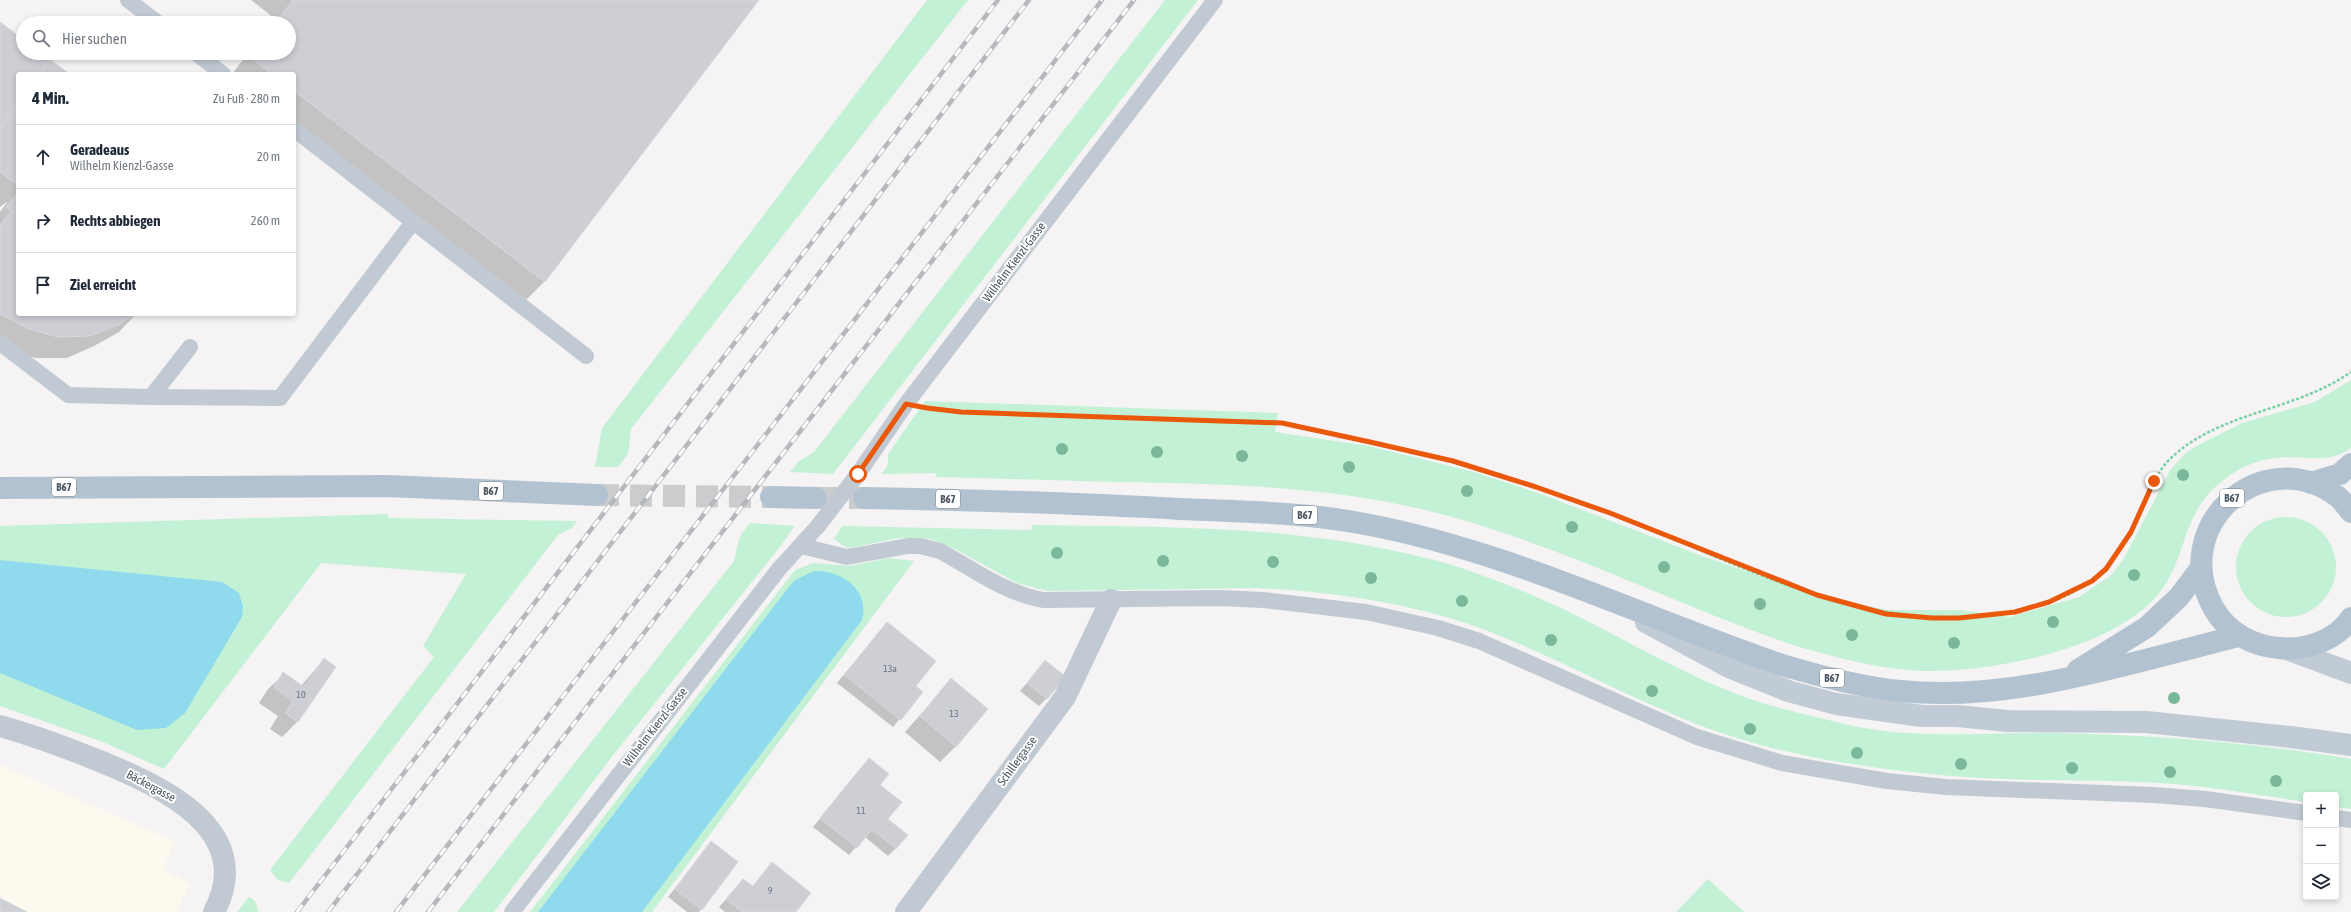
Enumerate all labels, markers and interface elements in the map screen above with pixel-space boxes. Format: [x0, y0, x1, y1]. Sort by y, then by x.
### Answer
search box [16, 16, 296, 60]
icon: search [30, 27, 52, 49]
text: Hier suchen [62, 30, 127, 47]
text: 4 Min. [32, 88, 69, 108]
text: Zu Fuß · 280 m [213, 91, 280, 106]
text: Geradeaus [70, 141, 129, 158]
icon: ahead [32, 146, 54, 168]
text: 20 m [257, 149, 280, 164]
text: Wilhelm Kienzl-Gasse [70, 158, 174, 173]
icon: right [32, 210, 54, 232]
text: Rechts abbiegen [70, 212, 160, 229]
text: 260 m [251, 213, 280, 228]
street label: Wilhelm Kienzl-Gasse [980, 220, 1048, 304]
icon: arrive [32, 274, 54, 296]
text: Ziel erreicht [70, 276, 136, 293]
route start [849, 465, 867, 483]
route end [2145, 472, 2163, 490]
road number: B67 [52, 478, 76, 496]
road number: B67 [479, 482, 503, 500]
road number: B67 [2220, 489, 2244, 507]
road number: B67 [936, 490, 960, 508]
road number: B67 [1293, 506, 1317, 524]
house number: 13a [883, 663, 897, 674]
road number: B67 [1820, 669, 1844, 687]
street label: Wilhelm Kienzl-Gasse [620, 685, 690, 769]
house number: 10 [296, 689, 306, 700]
house number: 13 [949, 708, 959, 719]
street label: Schillergasse [994, 734, 1040, 788]
street label: Bäckergasse [124, 767, 178, 805]
map controls [2303, 792, 2339, 900]
button: + [2303, 792, 2339, 828]
house number: 11 [856, 805, 866, 816]
button: − [2303, 828, 2339, 864]
button: layers [2303, 864, 2339, 900]
house number: 9 [768, 885, 773, 896]

